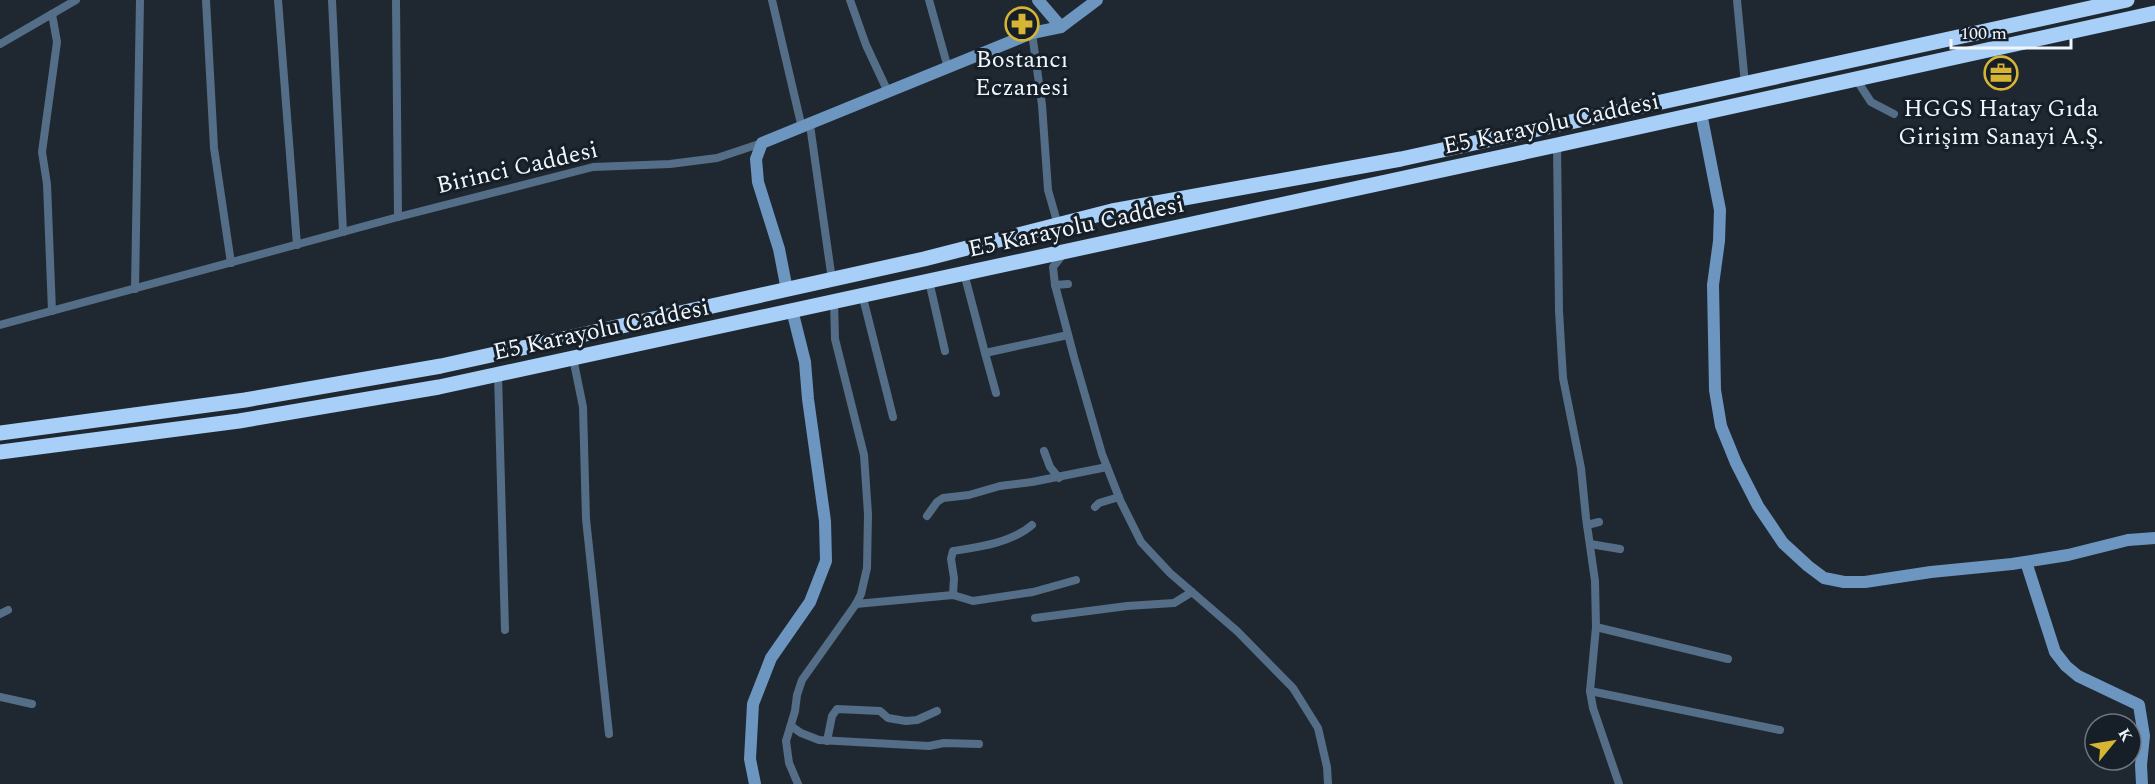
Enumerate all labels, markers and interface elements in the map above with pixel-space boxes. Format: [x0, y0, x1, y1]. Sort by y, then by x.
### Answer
pharmacy icon: Bostancı Eczanesi [1004, 6, 1040, 42]
scale bar [1951, 12, 2071, 50]
text: 100 m [1960, 20, 2007, 47]
place label: Bostancı Eczanesi [975, 42, 1069, 106]
office icon: HGGS Hatay Gıda Girişim Sanayi A.Ş. [1983, 55, 2019, 91]
street label: E5 Karayolu Caddesi [1440, 83, 1663, 164]
place label: HGGS Hatay Gıda Girişim Sanayi A.Ş. [1898, 91, 2104, 155]
street label: Birinci Caddesi [433, 132, 602, 204]
street label: E5 Karayolu Caddesi [965, 186, 1188, 267]
street label: E5 Karayolu Caddesi [490, 289, 713, 370]
north arrow [2083, 712, 2143, 772]
text: K [2112, 724, 2139, 747]

